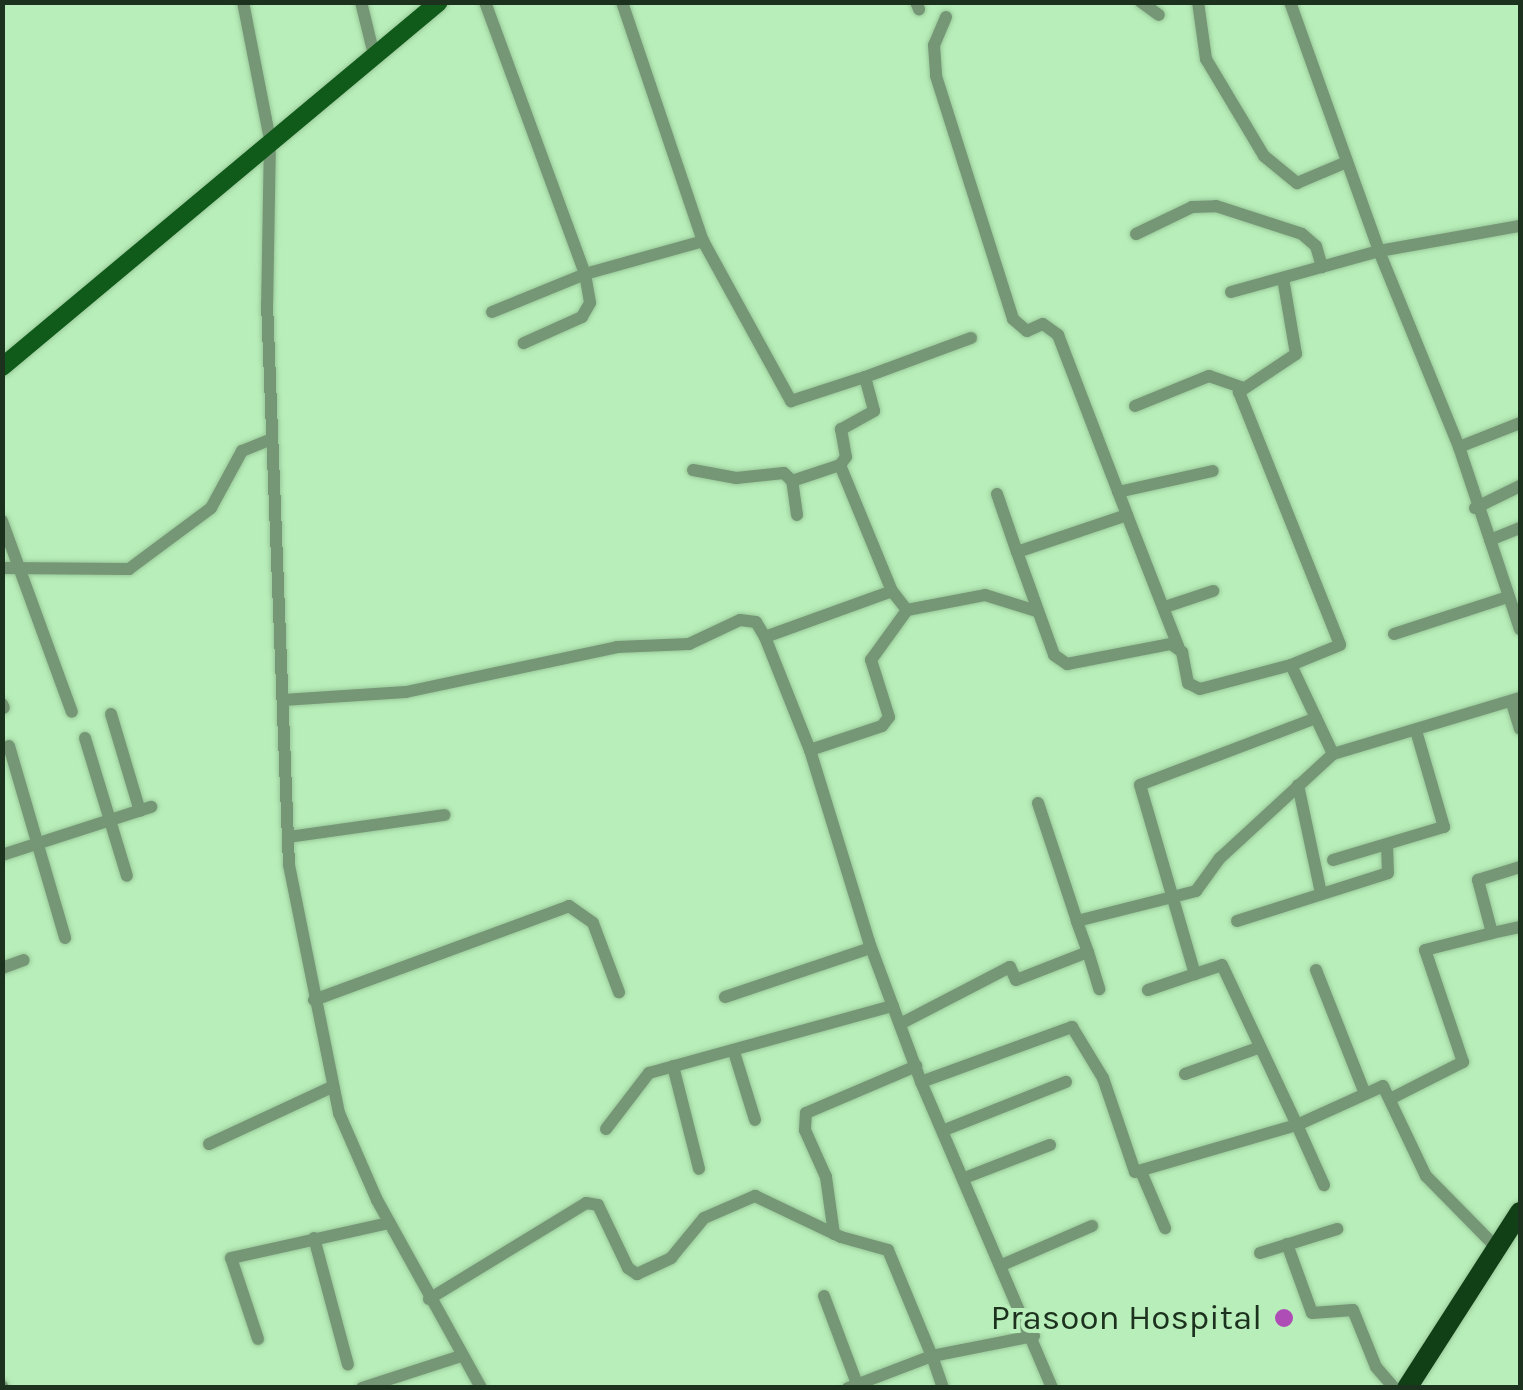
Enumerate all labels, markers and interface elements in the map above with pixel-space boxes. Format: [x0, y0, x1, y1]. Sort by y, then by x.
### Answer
place label: Prasoon Hospital [991, 1297, 1262, 1339]
marker: Prasoon Hospital [1271, 1305, 1297, 1331]

